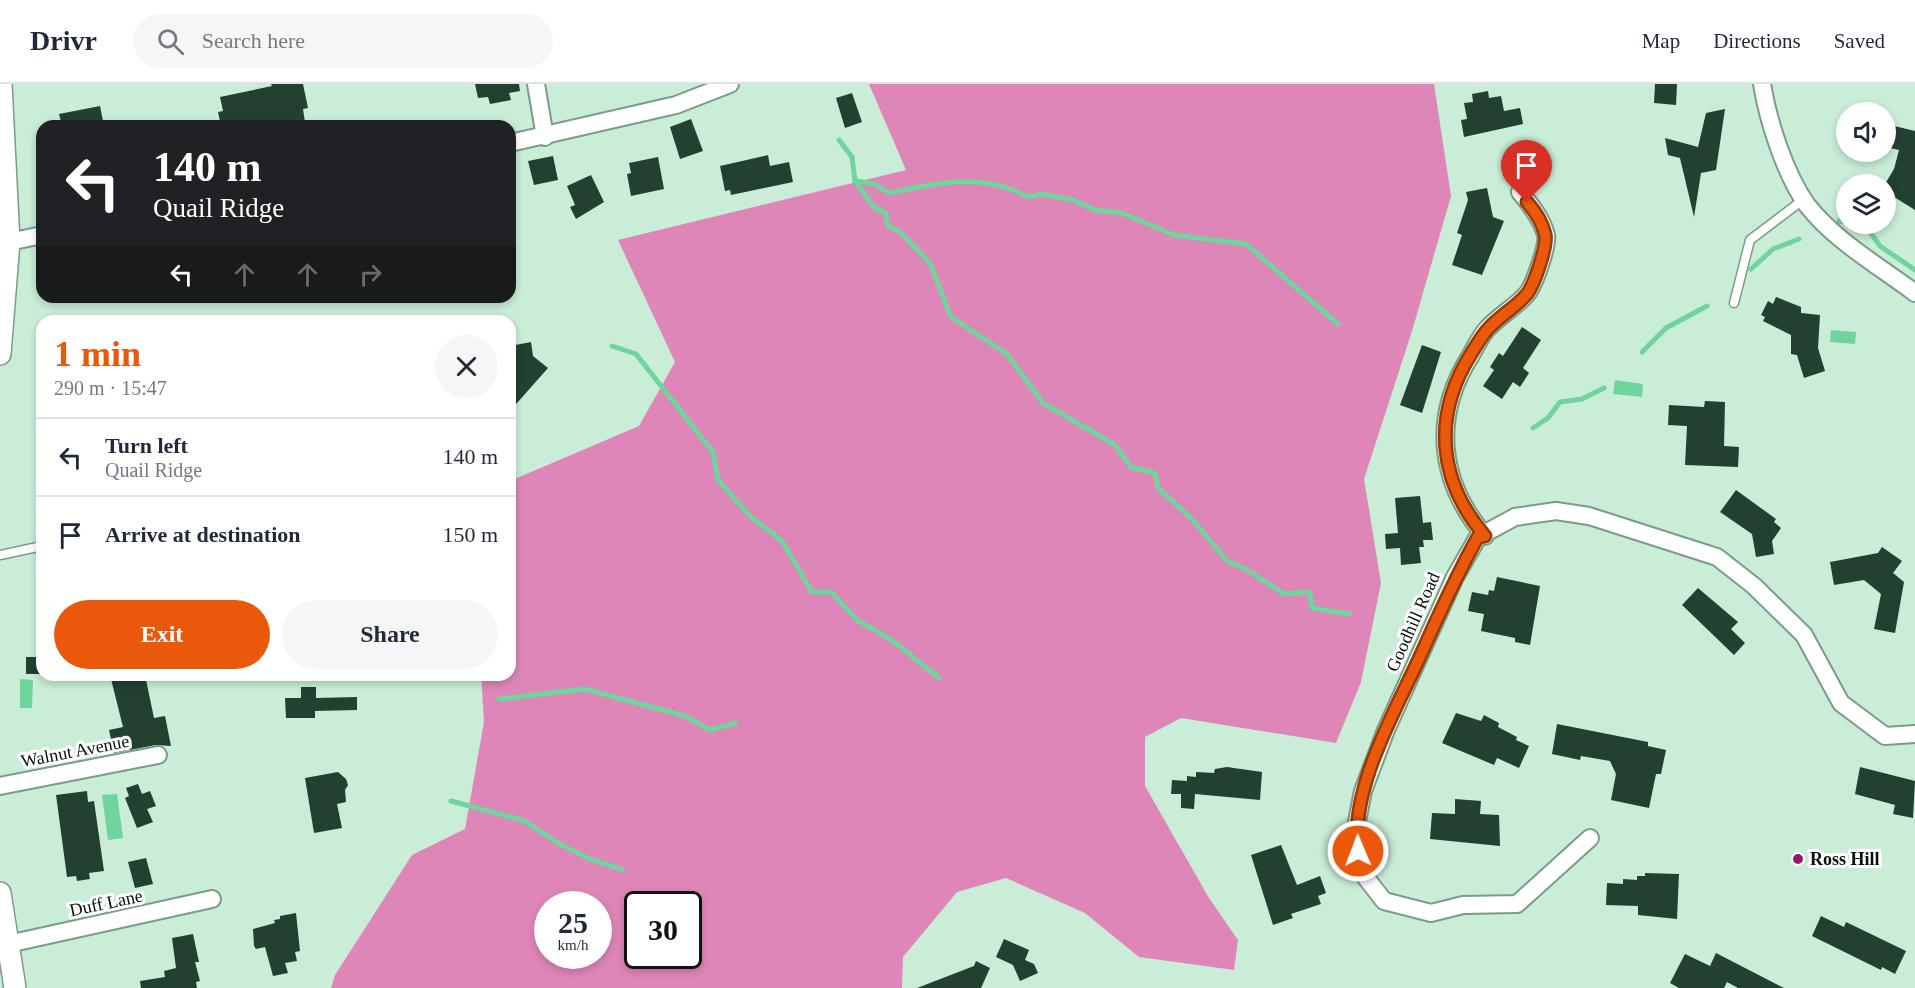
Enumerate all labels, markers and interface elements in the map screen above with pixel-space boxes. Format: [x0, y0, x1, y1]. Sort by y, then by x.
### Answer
search box [133, 14, 553, 68]
text: Drivr [30, 25, 97, 56]
icon: search [154, 25, 187, 58]
text: Search here [202, 28, 305, 53]
text: Map [1642, 29, 1680, 53]
text: Directions [1713, 29, 1801, 53]
text: Saved [1834, 29, 1885, 53]
map controls [1836, 102, 1896, 234]
button: sound [1836, 102, 1896, 162]
pin [1501, 140, 1552, 202]
icon: left [54, 144, 132, 222]
text: 140 m [153, 144, 262, 190]
icon: arrive [1510, 149, 1543, 182]
button: layers [1836, 174, 1896, 234]
text: Quail Ridge [153, 193, 284, 223]
icon: left [165, 258, 198, 291]
icon: ahead [228, 258, 261, 291]
icon: ahead [291, 258, 324, 291]
icon: right [354, 258, 387, 291]
text: 1 min [54, 334, 141, 374]
button: close [435, 335, 498, 398]
text: 290 m · 15:47 [54, 377, 167, 399]
text: Turn left [105, 433, 188, 458]
icon: left [54, 441, 87, 474]
text: 140 m [442, 444, 498, 469]
text: Quail Ridge [105, 459, 202, 481]
icon: arrive [54, 519, 87, 552]
text: Arrive at destination [105, 522, 301, 547]
text: 150 m [442, 522, 498, 547]
street label: Goodhill Road [1382, 569, 1444, 675]
button: Exit [54, 600, 270, 669]
button: Share [282, 600, 498, 669]
street label: Walnut Avenue [19, 731, 131, 771]
position arrow [1326, 819, 1390, 883]
place label: Ross Hill [1810, 849, 1880, 869]
marker: Ross Hill [1791, 852, 1805, 866]
street label: Duff Lane [68, 886, 144, 920]
speed limit sign: 30 [624, 891, 702, 969]
text: 25 [558, 906, 588, 939]
text: km/h [558, 937, 588, 953]

